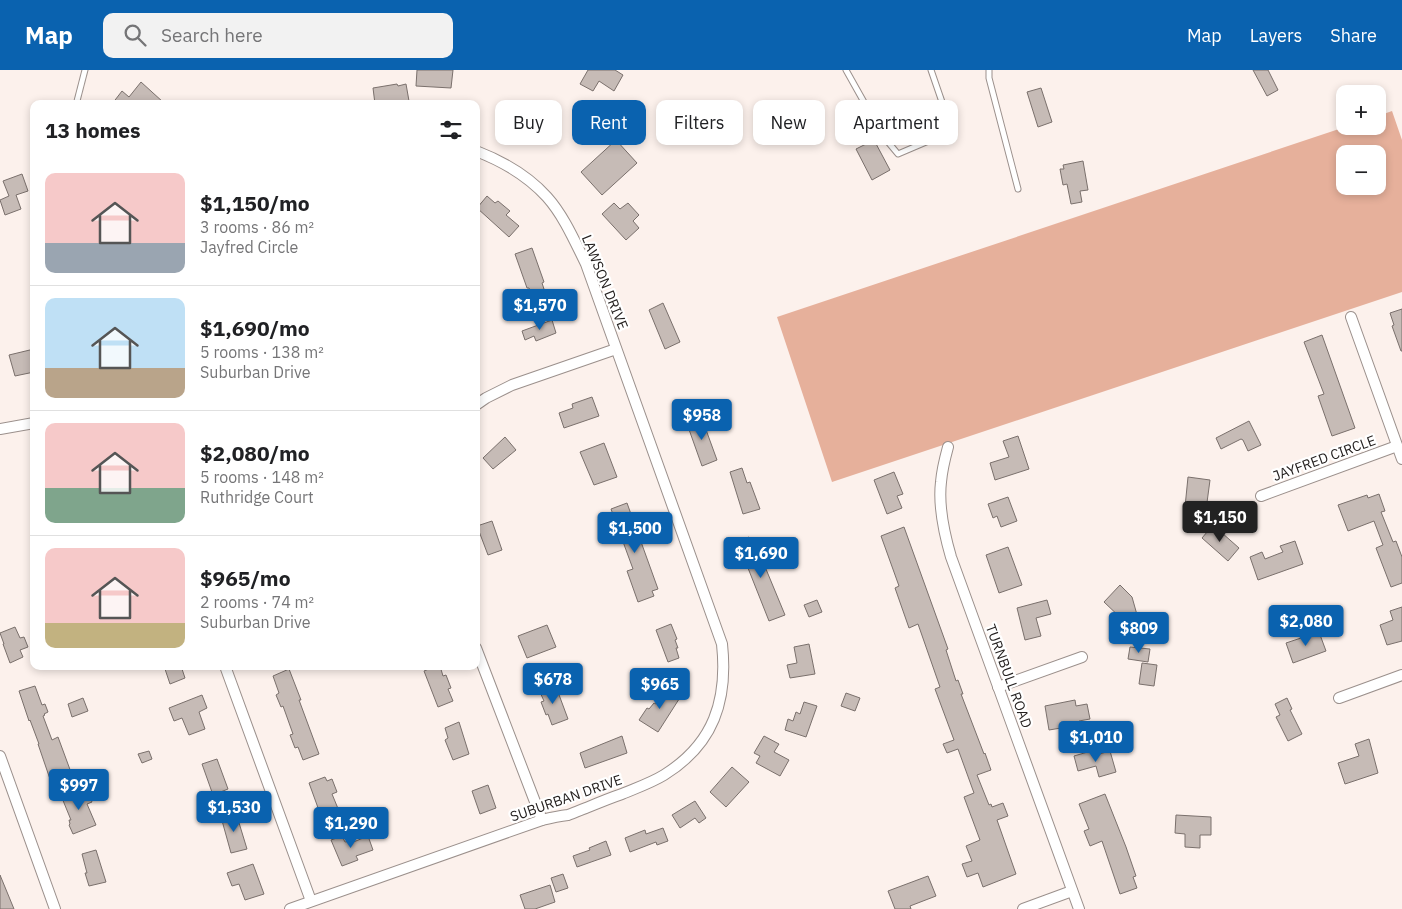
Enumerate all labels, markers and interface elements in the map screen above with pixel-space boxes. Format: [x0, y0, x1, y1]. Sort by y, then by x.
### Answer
search box [103, 13, 453, 58]
text: Map [25, 19, 73, 51]
icon: search [121, 21, 149, 49]
text: Search here [161, 23, 263, 47]
text: Map [1187, 24, 1222, 47]
text: Layers [1250, 24, 1302, 47]
text: Share [1330, 24, 1377, 47]
map controls [1336, 85, 1386, 195]
button: + [1336, 85, 1386, 135]
chip: Buy [495, 100, 562, 145]
chip: Rent [572, 100, 646, 145]
chip: Filters [656, 100, 743, 145]
chip: New [753, 100, 825, 145]
chip: Apartment [835, 100, 958, 145]
text: 13 homes [45, 116, 141, 144]
icon: filters [437, 116, 465, 144]
button: − [1336, 145, 1386, 195]
text: $1,150/mo [200, 189, 310, 217]
icon: home [85, 193, 145, 253]
text: 3 rooms · 86 m² [200, 217, 314, 237]
street label: LAWSON DRIVE [578, 232, 632, 332]
text: Jayfred Circle [200, 237, 298, 257]
pin: $1,570 [499, 288, 581, 331]
text: $1,570 [514, 295, 566, 315]
text: $1,690/mo [200, 314, 310, 342]
icon: home [85, 318, 145, 378]
text: 5 rooms · 138 m² [200, 342, 324, 362]
text: Suburban Drive [200, 362, 310, 382]
pin: $958 [672, 398, 732, 441]
text: $958 [683, 405, 721, 425]
street label: JAYFRED CIRCLE [1270, 431, 1378, 485]
text: $2,080/mo [200, 439, 310, 467]
icon: home [85, 443, 145, 503]
text: 5 rooms · 148 m² [200, 467, 324, 487]
text: Ruthridge Court [200, 487, 314, 507]
pin: $1,150 [1179, 500, 1261, 543]
text: $1,150 [1194, 507, 1246, 527]
pin: $1,500 [594, 512, 676, 554]
text: $1,500 [609, 518, 661, 538]
pin: $1,690 [720, 536, 802, 579]
text: $1,690 [735, 543, 787, 563]
text: $965/mo [200, 564, 291, 592]
icon: home [85, 568, 145, 628]
text: 2 rooms · 74 m² [200, 592, 314, 612]
pin: $2,080 [1265, 604, 1347, 647]
text: $2,080 [1280, 611, 1332, 631]
text: Suburban Drive [200, 612, 310, 632]
pin: $809 [1109, 612, 1169, 654]
text: $809 [1120, 618, 1158, 638]
street label: TURNBULL ROAD [982, 622, 1036, 730]
pin: $678 [523, 662, 583, 705]
pin: $965 [630, 668, 690, 710]
text: $678 [534, 669, 572, 689]
text: $965 [641, 674, 679, 694]
pin: $1,010 [1055, 720, 1137, 763]
text: $1,010 [1070, 727, 1122, 747]
pin: $997 [49, 768, 109, 811]
street label: SUBURBAN DRIVE [508, 770, 624, 826]
text: $997 [60, 775, 98, 795]
pin: $1,530 [193, 790, 275, 833]
text: $1,530 [208, 797, 260, 817]
pin: $1,290 [310, 806, 392, 849]
text: $1,290 [325, 813, 377, 833]

